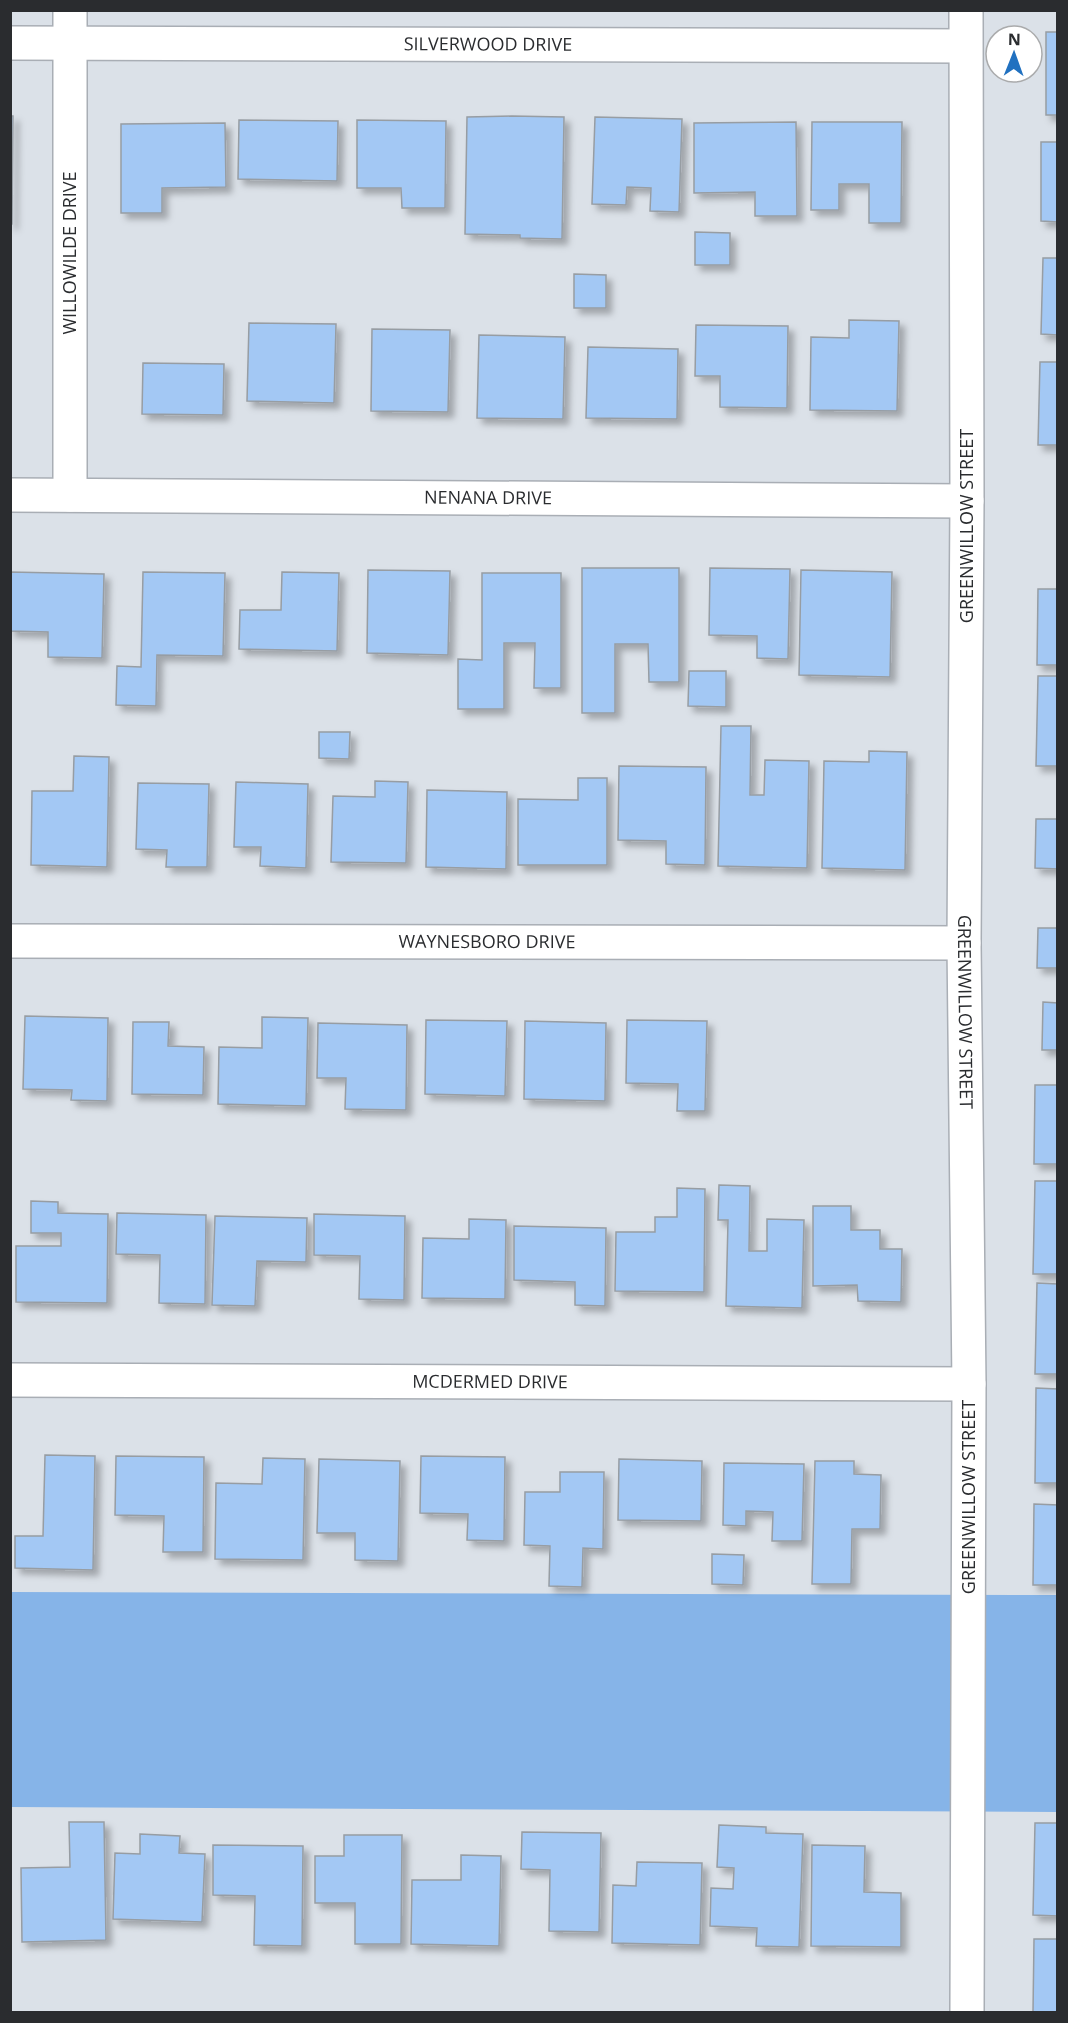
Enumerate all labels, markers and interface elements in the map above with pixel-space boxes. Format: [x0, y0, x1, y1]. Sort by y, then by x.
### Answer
north arrow [984, 24, 1044, 84]
text: N [1008, 28, 1021, 50]
street label: SILVERWOOD DRIVE [404, 31, 572, 56]
street label: WILLOWILDE DRIVE [57, 171, 81, 335]
street label: GREENWILLOW STREET [954, 429, 978, 623]
street label: NENANA DRIVE [424, 485, 552, 509]
street label: GREENWILLOW STREET [953, 915, 979, 1109]
street label: WAYNESBORO DRIVE [398, 929, 576, 953]
street label: MCDERMED DRIVE [412, 1369, 568, 1393]
street label: GREENWILLOW STREET [956, 1400, 980, 1594]

